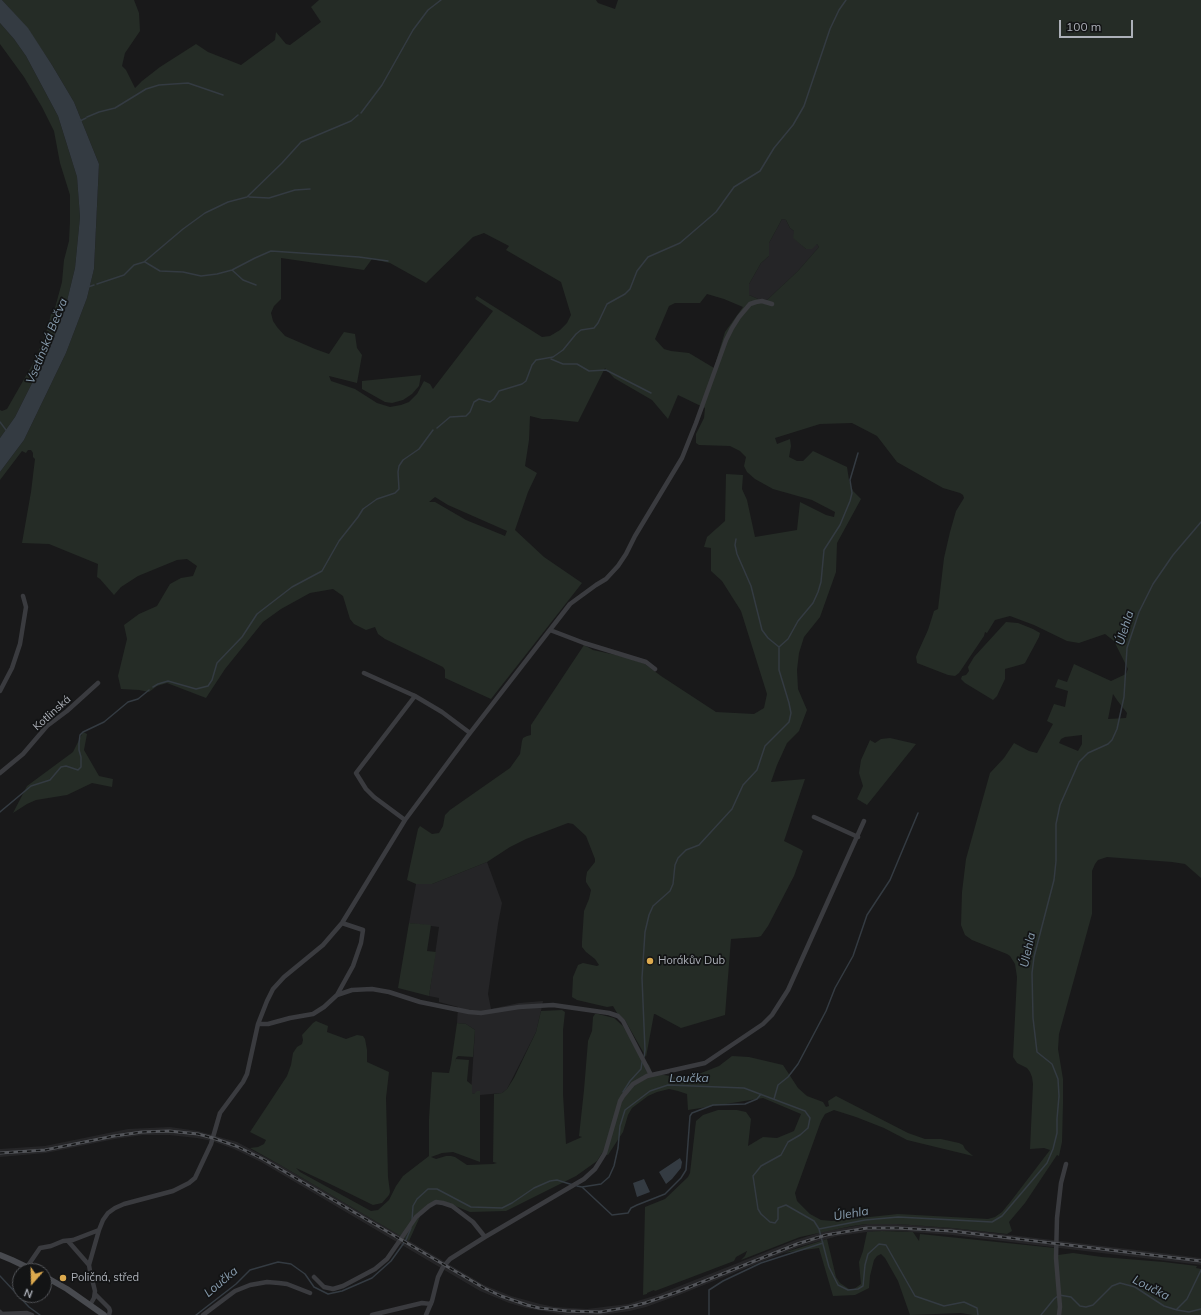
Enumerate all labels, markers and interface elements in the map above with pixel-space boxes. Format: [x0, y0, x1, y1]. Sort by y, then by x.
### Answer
scale bar [1061, 12, 1135, 38]
text: 100 m [1066, 19, 1101, 34]
water label: Vsetínská Bečva [23, 296, 71, 386]
water label: Úlehla [1113, 609, 1137, 647]
street label: Kotlinská [30, 693, 74, 733]
water label: Úlehla [1017, 931, 1039, 969]
place label: Horákův Dub [658, 954, 725, 968]
marker: Horákův Dub [645, 956, 655, 966]
water label: Loučka [669, 1071, 709, 1085]
water label: Úlehla [832, 1204, 870, 1224]
north arrow [12, 1263, 52, 1303]
water label: Loučka [201, 1264, 241, 1300]
place label: Poličná, střed [71, 1271, 139, 1285]
marker: Poličná, střed [58, 1273, 68, 1283]
water label: Loučka [1130, 1273, 1172, 1303]
text: N [22, 1285, 35, 1301]

